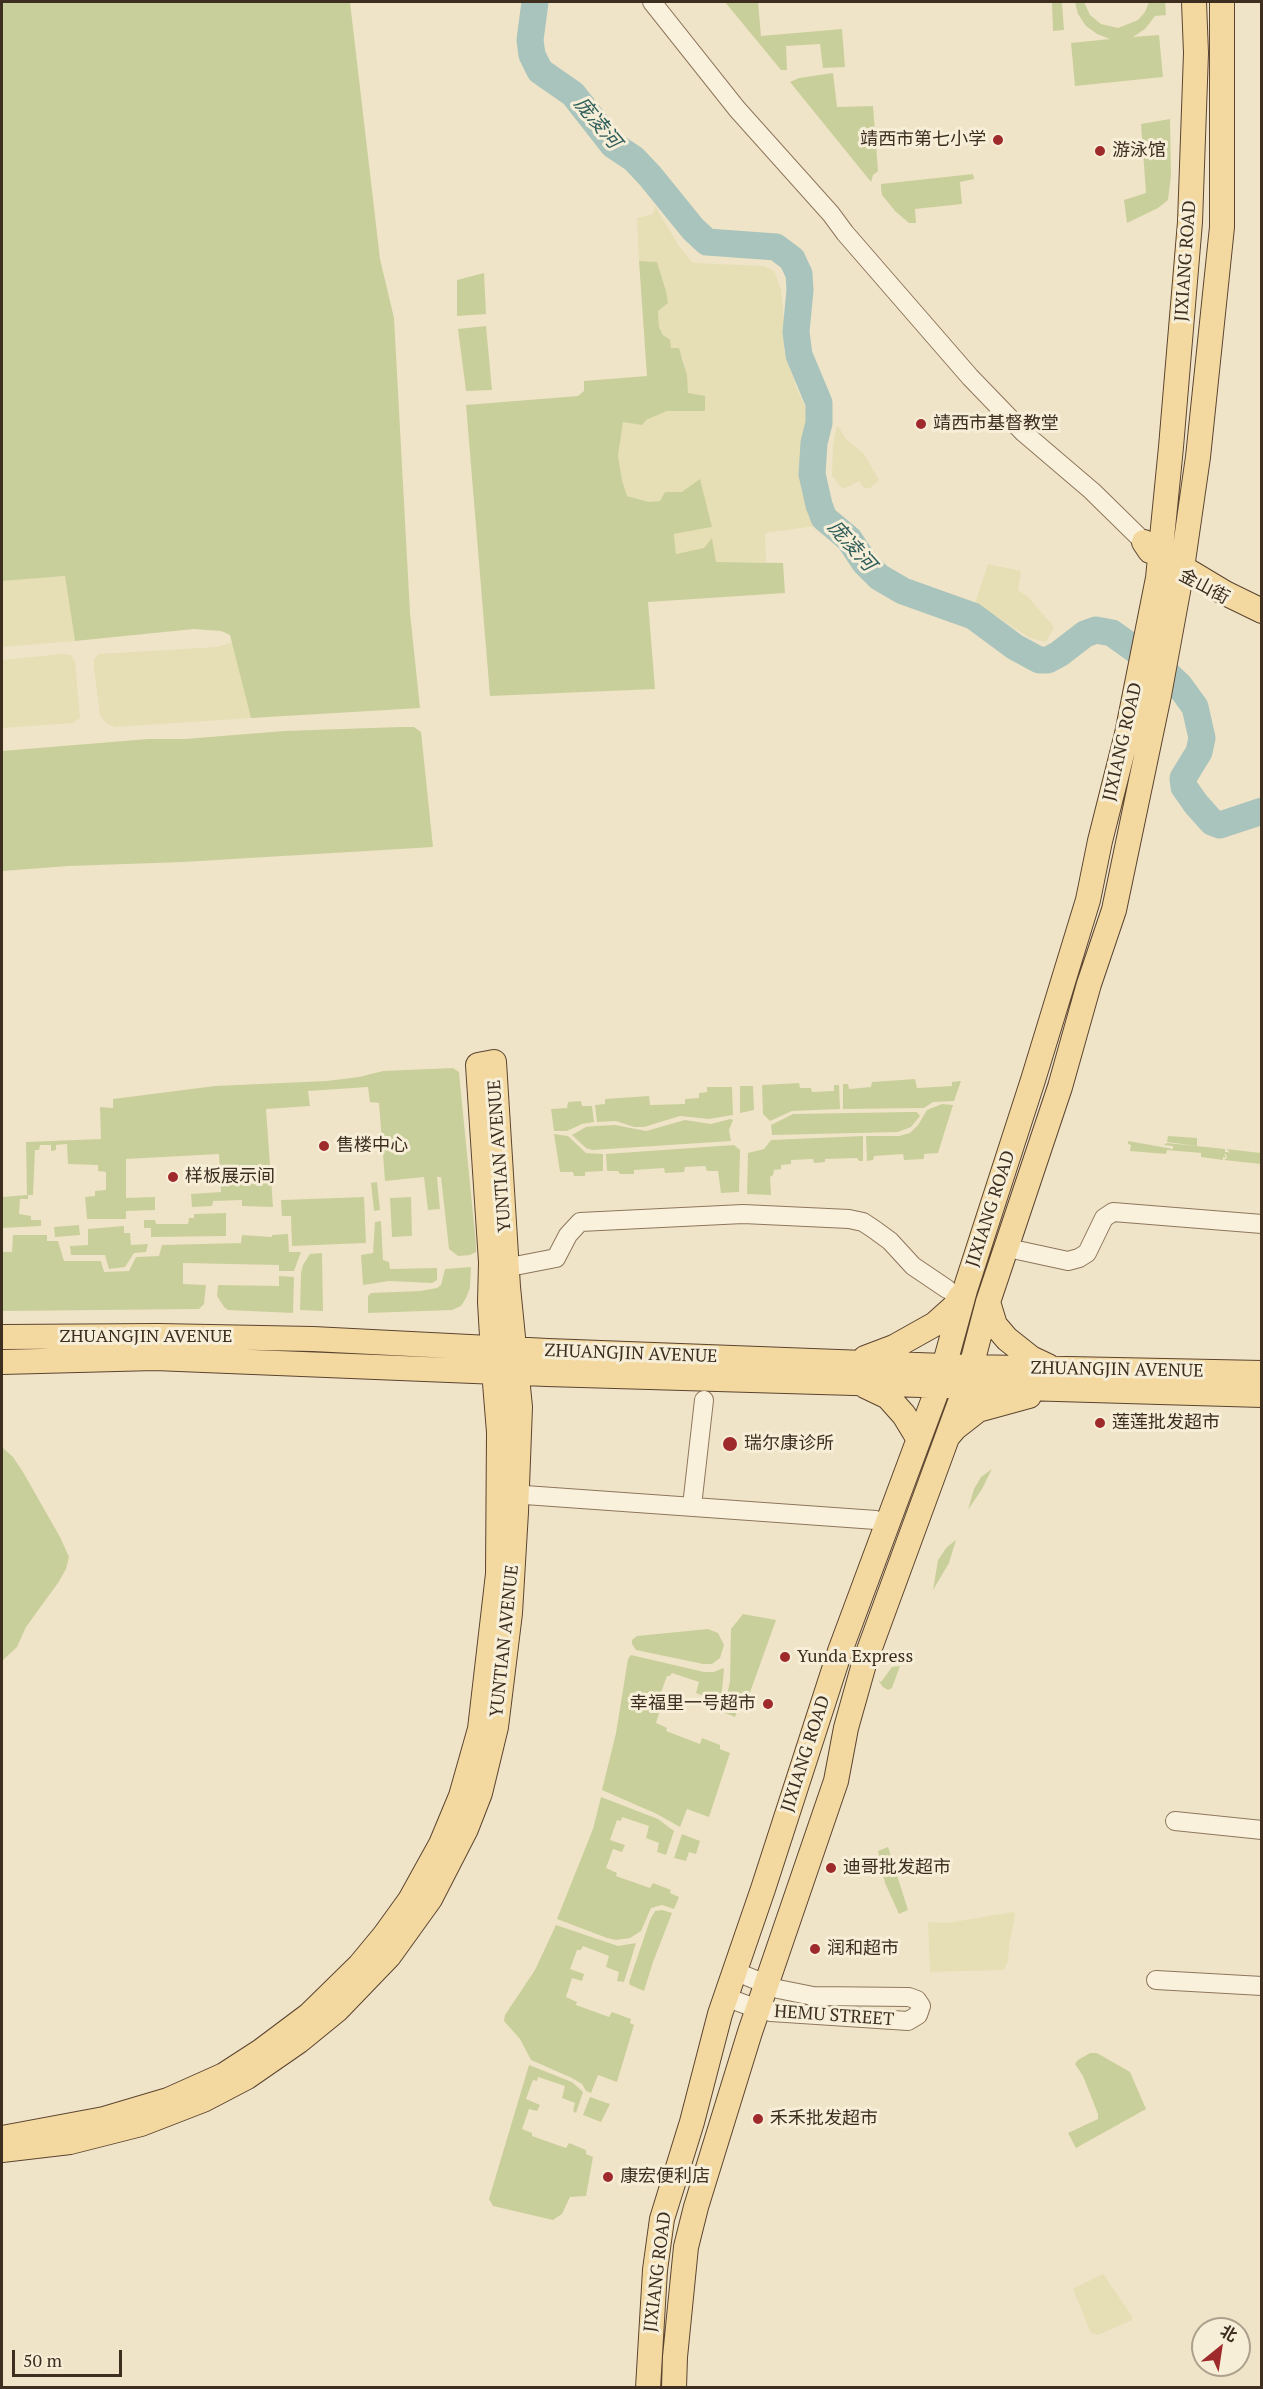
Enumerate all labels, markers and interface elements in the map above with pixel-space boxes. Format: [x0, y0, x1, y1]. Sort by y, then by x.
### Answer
water label: 庞凌河 [569, 92, 625, 154]
place label: 靖西市第七小学 [860, 129, 986, 151]
marker: 靖西市第七小学 [991, 133, 1005, 147]
place label: 游泳馆 [1112, 140, 1166, 162]
marker: 游泳馆 [1093, 144, 1107, 158]
street label: JIXIANG ROAD [1171, 200, 1201, 322]
place label: 靖西市基督教堂 [933, 413, 1059, 435]
marker: 靖西市基督教堂 [914, 417, 928, 431]
water label: 庞凌河 [822, 516, 880, 576]
street label: 金山街 [1175, 565, 1233, 609]
street label: JIXIANG ROAD [1099, 680, 1147, 804]
street label: YUNTIAN AVENUE [484, 1079, 516, 1233]
place label: 售楼中心 [336, 1135, 408, 1157]
marker: 售楼中心 [317, 1139, 331, 1153]
street label: JIXIANG ROAD [962, 1148, 1020, 1270]
place label: 样板展示间 [185, 1166, 275, 1188]
marker: 样板展示间 [166, 1170, 180, 1184]
street label: ZHUANGJIN AVENUE [59, 1326, 233, 1348]
street label: ZHUANGJIN AVENUE [544, 1340, 718, 1368]
street label: ZHUANGJIN AVENUE [1030, 1358, 1204, 1382]
place label: 莲莲批发超市 [1112, 1412, 1220, 1434]
marker: 莲莲批发超市 [1093, 1416, 1107, 1430]
place label: 瑞尔康诊所 [744, 1433, 834, 1455]
marker: 瑞尔康诊所 [721, 1435, 739, 1453]
street label: YUNTIAN AVENUE [486, 1564, 524, 1718]
place label: Yunda Express [797, 1646, 913, 1668]
marker: Yunda Express [778, 1650, 792, 1664]
place label: 幸福里一号超市 [630, 1693, 756, 1715]
street label: JIXIANG ROAD [777, 1693, 835, 1815]
marker: 幸福里一号超市 [761, 1697, 775, 1711]
place label: 迪哥批发超市 [843, 1857, 951, 1879]
marker: 迪哥批发超市 [824, 1861, 838, 1875]
place label: 润和超市 [827, 1938, 899, 1960]
marker: 润和超市 [808, 1942, 822, 1956]
street label: HEMU STREET [773, 2001, 895, 2031]
place label: 禾禾批发超市 [770, 2108, 878, 2130]
marker: 禾禾批发超市 [751, 2112, 765, 2126]
place label: 康宏便利店 [620, 2166, 710, 2188]
marker: 康宏便利店 [601, 2170, 615, 2184]
street label: JIXIANG ROAD [640, 2210, 676, 2334]
north arrow [1191, 2317, 1251, 2377]
text: 北 [1217, 2320, 1241, 2347]
scale bar [15, 2338, 124, 2376]
text: 50 m [23, 2348, 62, 2372]

